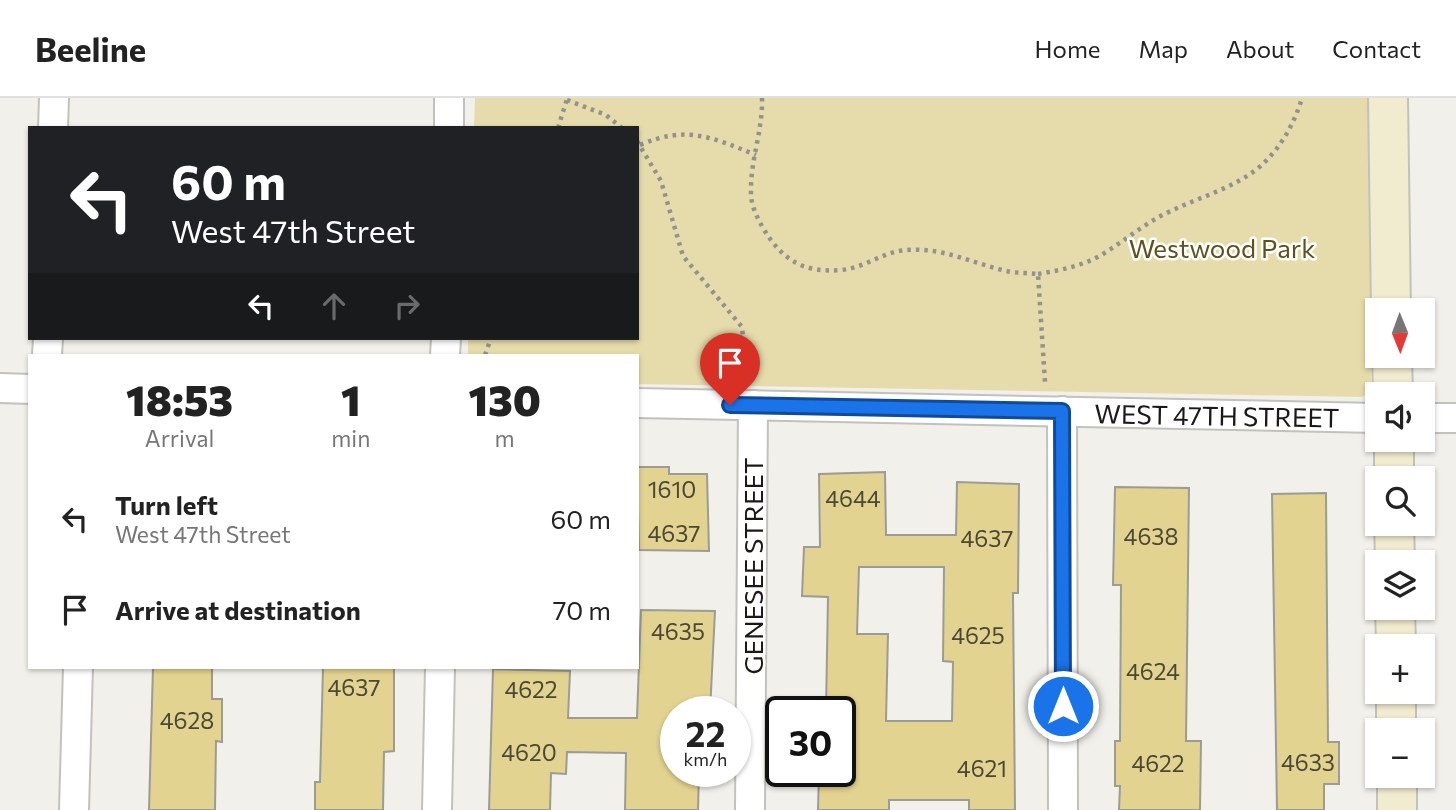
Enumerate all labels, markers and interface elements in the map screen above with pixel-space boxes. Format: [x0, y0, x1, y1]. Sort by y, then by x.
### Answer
text: Beeline [35, 28, 146, 69]
text: Home [1035, 34, 1101, 63]
text: Map [1139, 34, 1188, 63]
text: About [1226, 34, 1294, 63]
text: Contact [1332, 34, 1421, 63]
text: 60 m [171, 150, 286, 210]
icon: left [56, 154, 147, 245]
text: West 47th Street [171, 210, 416, 250]
park label: Westwood Park [1129, 232, 1315, 263]
icon: left [242, 287, 280, 325]
icon: ahead [315, 287, 353, 325]
icon: right [388, 287, 426, 325]
north arrow [1365, 298, 1435, 368]
map controls [1365, 298, 1435, 788]
pin [700, 333, 760, 405]
icon: arrive [711, 344, 749, 382]
text: 18:53 [126, 373, 233, 425]
text: 1 [341, 373, 361, 425]
text: 130 [468, 373, 541, 425]
button: sound [1365, 382, 1435, 452]
street label: WEST 47TH STREET [1094, 397, 1340, 433]
text: Arrival [145, 424, 214, 452]
text: min [331, 424, 370, 452]
text: m [495, 424, 515, 452]
street label: GENESEE STREET [737, 457, 768, 675]
button: search [1365, 466, 1435, 536]
house number: 1610 [648, 475, 696, 503]
house number: 4644 [825, 484, 881, 512]
text: Turn left [115, 489, 218, 520]
icon: left [56, 500, 94, 538]
text: 60 m [551, 503, 611, 534]
house number: 4637 [648, 519, 700, 547]
text: West 47th Street [115, 520, 291, 548]
house number: 4638 [1124, 522, 1178, 550]
house number: 4637 [961, 524, 1013, 552]
button: layers [1365, 550, 1435, 620]
icon: arrive [56, 591, 94, 629]
text: Arrive at destination [115, 594, 361, 625]
text: 70 m [553, 594, 611, 625]
house number: 4635 [651, 617, 705, 645]
house number: 4625 [951, 621, 1005, 649]
button: + [1365, 634, 1435, 704]
house number: 4624 [1126, 657, 1180, 685]
position arrow [1026, 669, 1100, 743]
house number: 4637 [328, 673, 380, 701]
house number: 4622 [504, 675, 558, 703]
speed limit sign: 30 [765, 696, 856, 787]
house number: 4628 [160, 706, 214, 734]
text: 22 [686, 711, 725, 754]
button: − [1365, 718, 1435, 788]
house number: 4620 [501, 738, 557, 766]
text: km/h [684, 748, 727, 770]
house number: 4633 [1281, 748, 1335, 776]
house number: 4622 [1131, 749, 1185, 777]
house number: 4621 [957, 754, 1007, 782]

